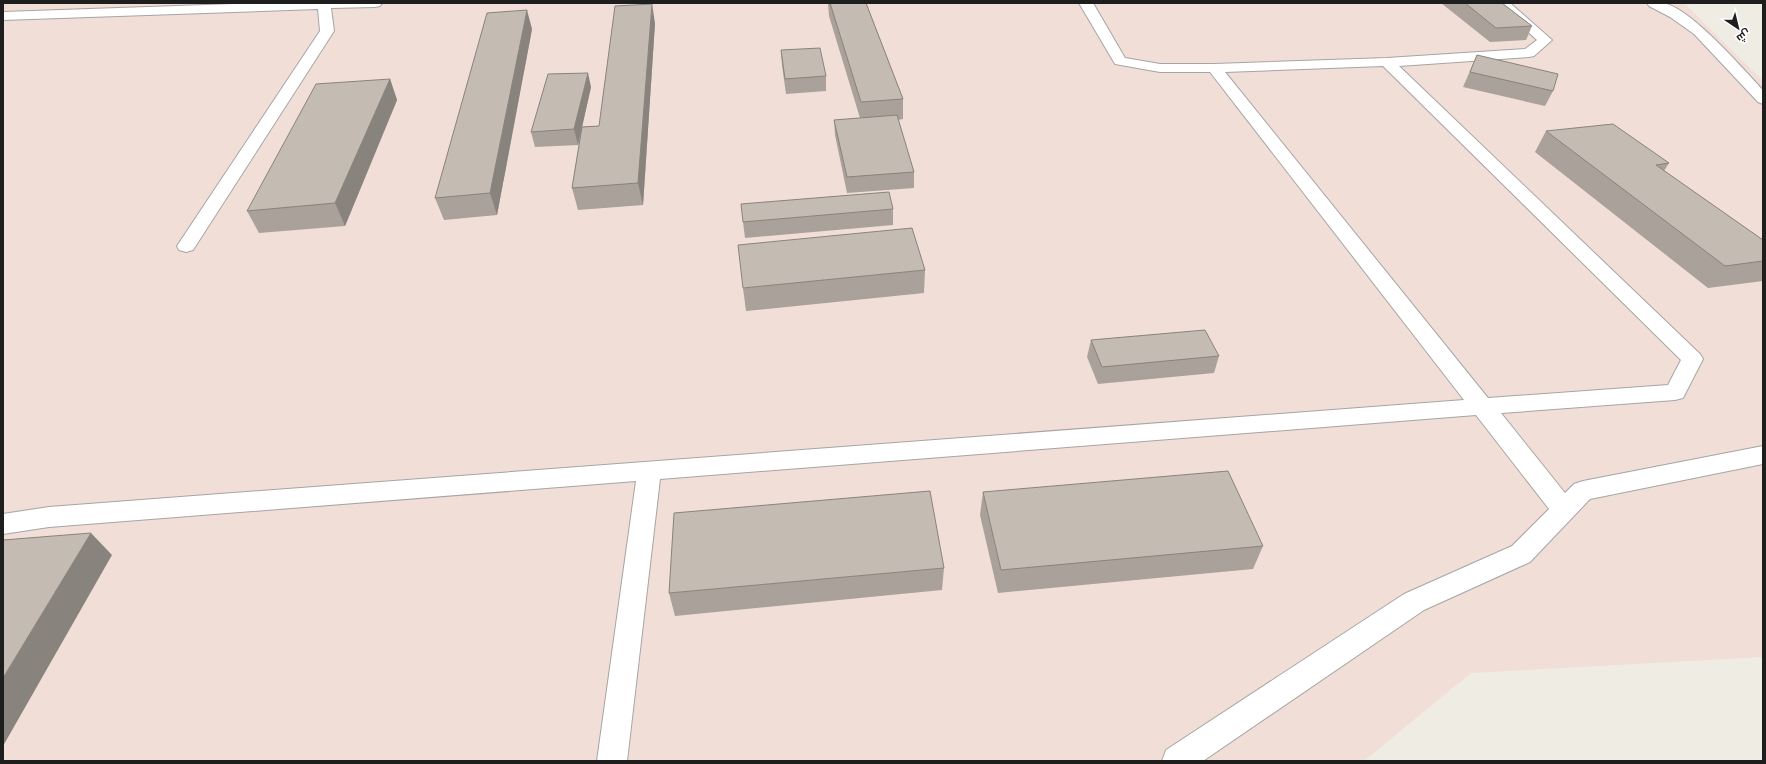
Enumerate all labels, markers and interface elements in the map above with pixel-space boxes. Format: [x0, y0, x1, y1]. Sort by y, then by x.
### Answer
north arrow [1718, 8, 1758, 48]
text: ش [1734, 26, 1753, 45]

